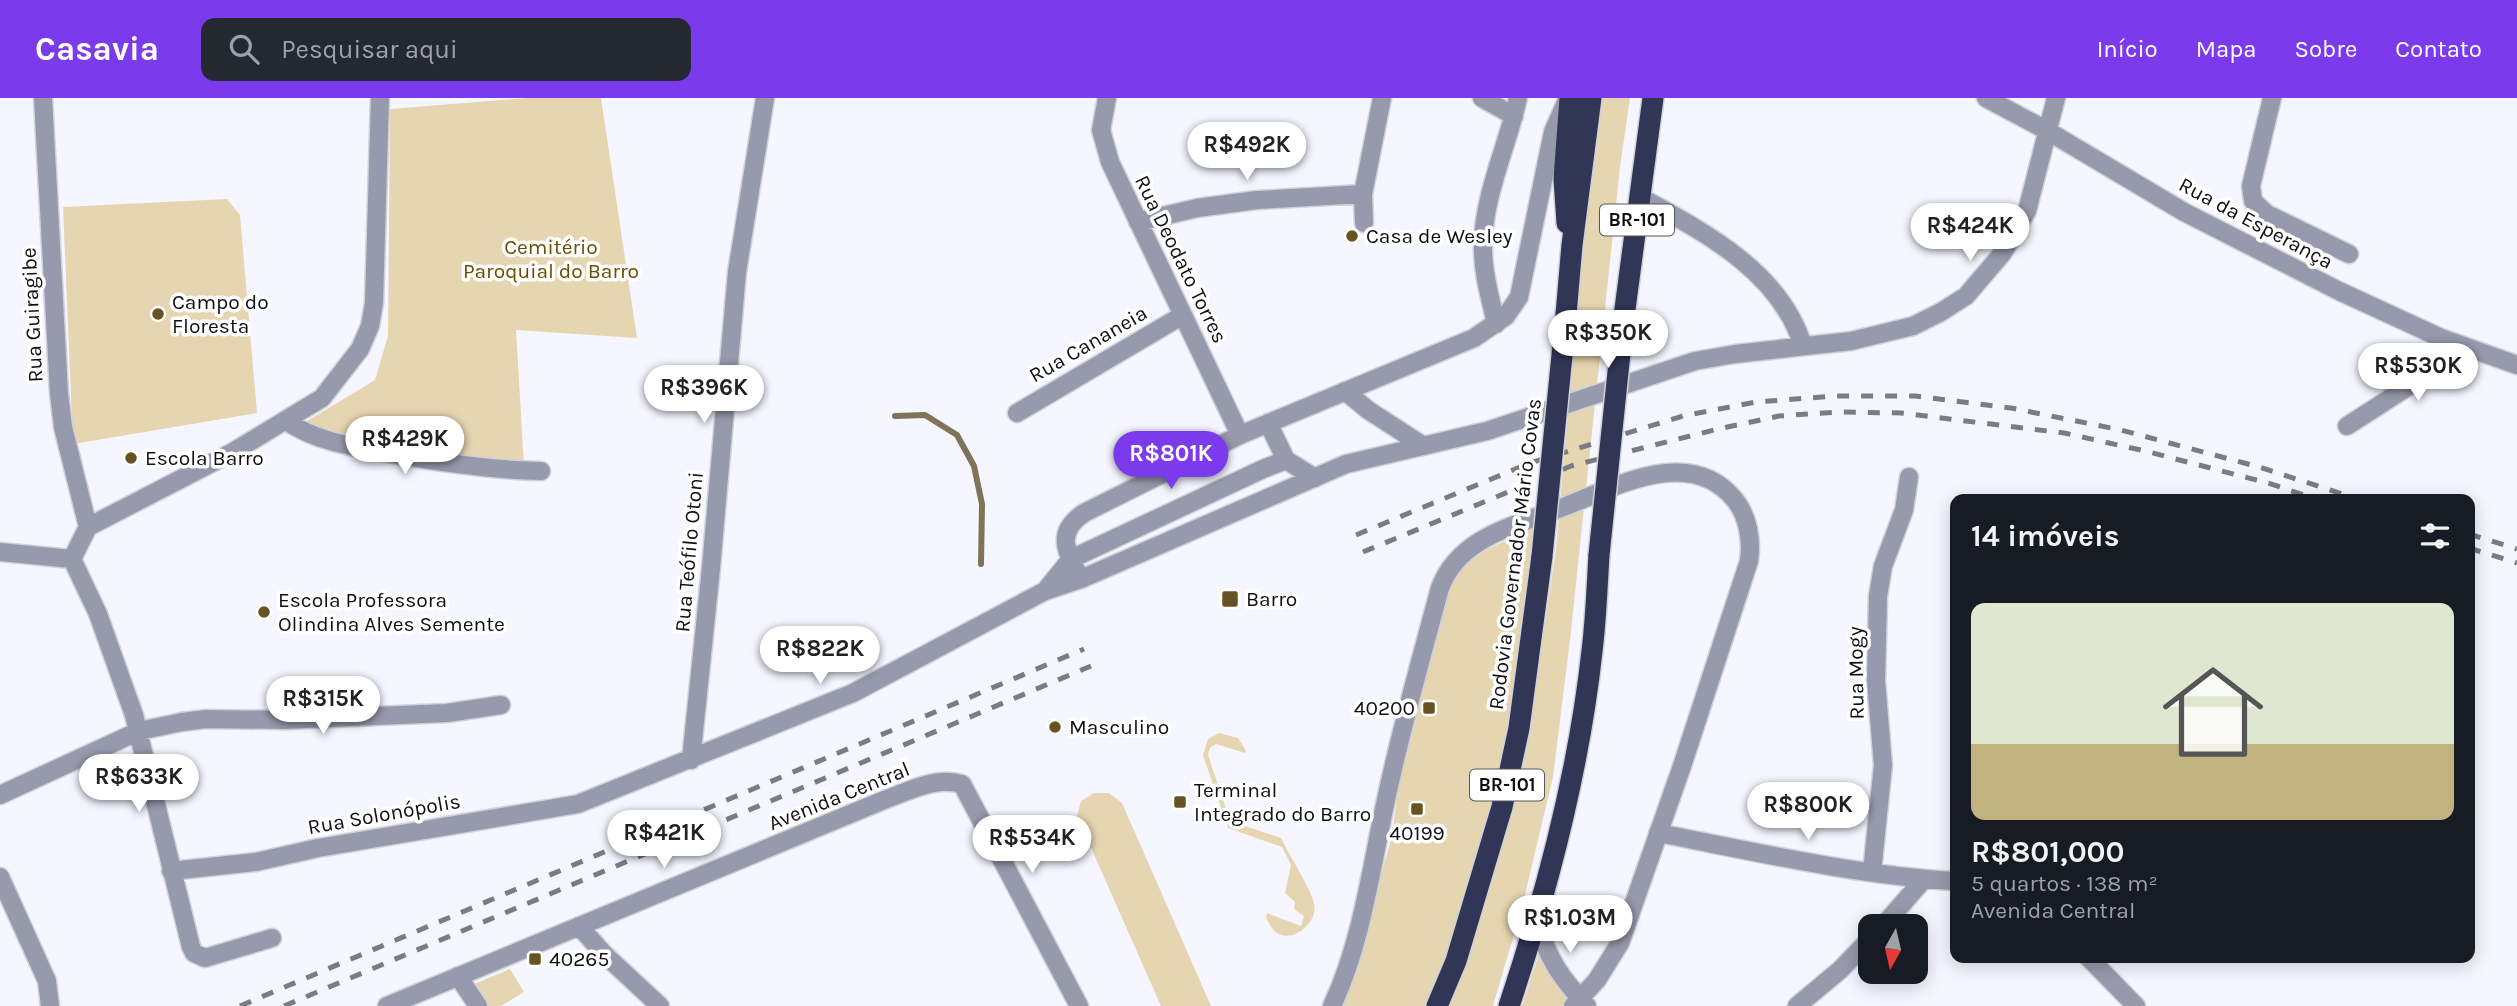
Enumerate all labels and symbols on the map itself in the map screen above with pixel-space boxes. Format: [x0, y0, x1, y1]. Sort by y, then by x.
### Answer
pin: R$492K [1190, 122, 1304, 182]
street label: Rua Deodato Torres [1130, 171, 1232, 347]
street label: Rua da Esperança [2175, 172, 2337, 274]
road number: BR-101 [1600, 204, 1674, 236]
pin: R$424K [1913, 204, 2027, 263]
place label: Casa de Wesley [1366, 224, 1513, 248]
marker: Casa de Wesley [1344, 228, 1360, 244]
park label: Cemitério Paroquial do Barro [463, 235, 639, 283]
street label: Rua Guiragibe [16, 247, 48, 383]
place label: Campo do Floresta [172, 290, 269, 338]
street label: Rua Cananeia [1025, 301, 1151, 387]
marker: Campo do Floresta [150, 306, 166, 322]
pin: R$350K [1551, 310, 1665, 370]
pin: R$530K [2361, 344, 2475, 403]
pin: R$396K [647, 366, 761, 425]
street label: Rodovia Governador Mário Covas [1484, 397, 1546, 711]
pin: R$429K [348, 416, 462, 476]
pin: R$801K [1114, 432, 1228, 491]
place label: Escola Barro [145, 446, 264, 470]
marker: Escola Barro [123, 450, 139, 466]
street label: Rua Teófilo Otoni [670, 471, 708, 633]
place label: Barro [1246, 587, 1297, 611]
place label: Escola Professora Olindina Alves Semente [278, 588, 505, 636]
marker: Barro [1220, 589, 1240, 609]
marker: Escola Professora Olindina Alves Semente [256, 604, 272, 620]
pin: R$822K [763, 626, 877, 686]
street label: Rua Mogy [1843, 626, 1869, 720]
pin: R$315K [266, 676, 380, 736]
place label: 40200 [1354, 696, 1415, 720]
marker: 40200 [1421, 700, 1437, 716]
place label: Masculino [1069, 715, 1169, 739]
marker: Masculino [1047, 719, 1063, 735]
pin: R$633K [82, 754, 196, 814]
street label: Avenida Central [765, 757, 913, 835]
road number: BR-101 [1470, 770, 1544, 800]
place label: Terminal Integrado do Barro [1194, 778, 1371, 826]
pin: R$800K [1751, 782, 1865, 842]
street label: Rua Solonópolis [306, 789, 462, 839]
marker: Terminal Integrado do Barro [1172, 794, 1188, 810]
marker: 40199 [1409, 801, 1425, 817]
pin: R$421K [607, 810, 721, 870]
pin: R$534K [975, 816, 1089, 875]
place label: 40199 [1389, 821, 1445, 845]
pin: R$1.03M [1505, 896, 1635, 955]
north arrow [1858, 914, 1928, 984]
place label: 40265 [549, 947, 609, 971]
marker: 40265 [527, 951, 543, 967]

